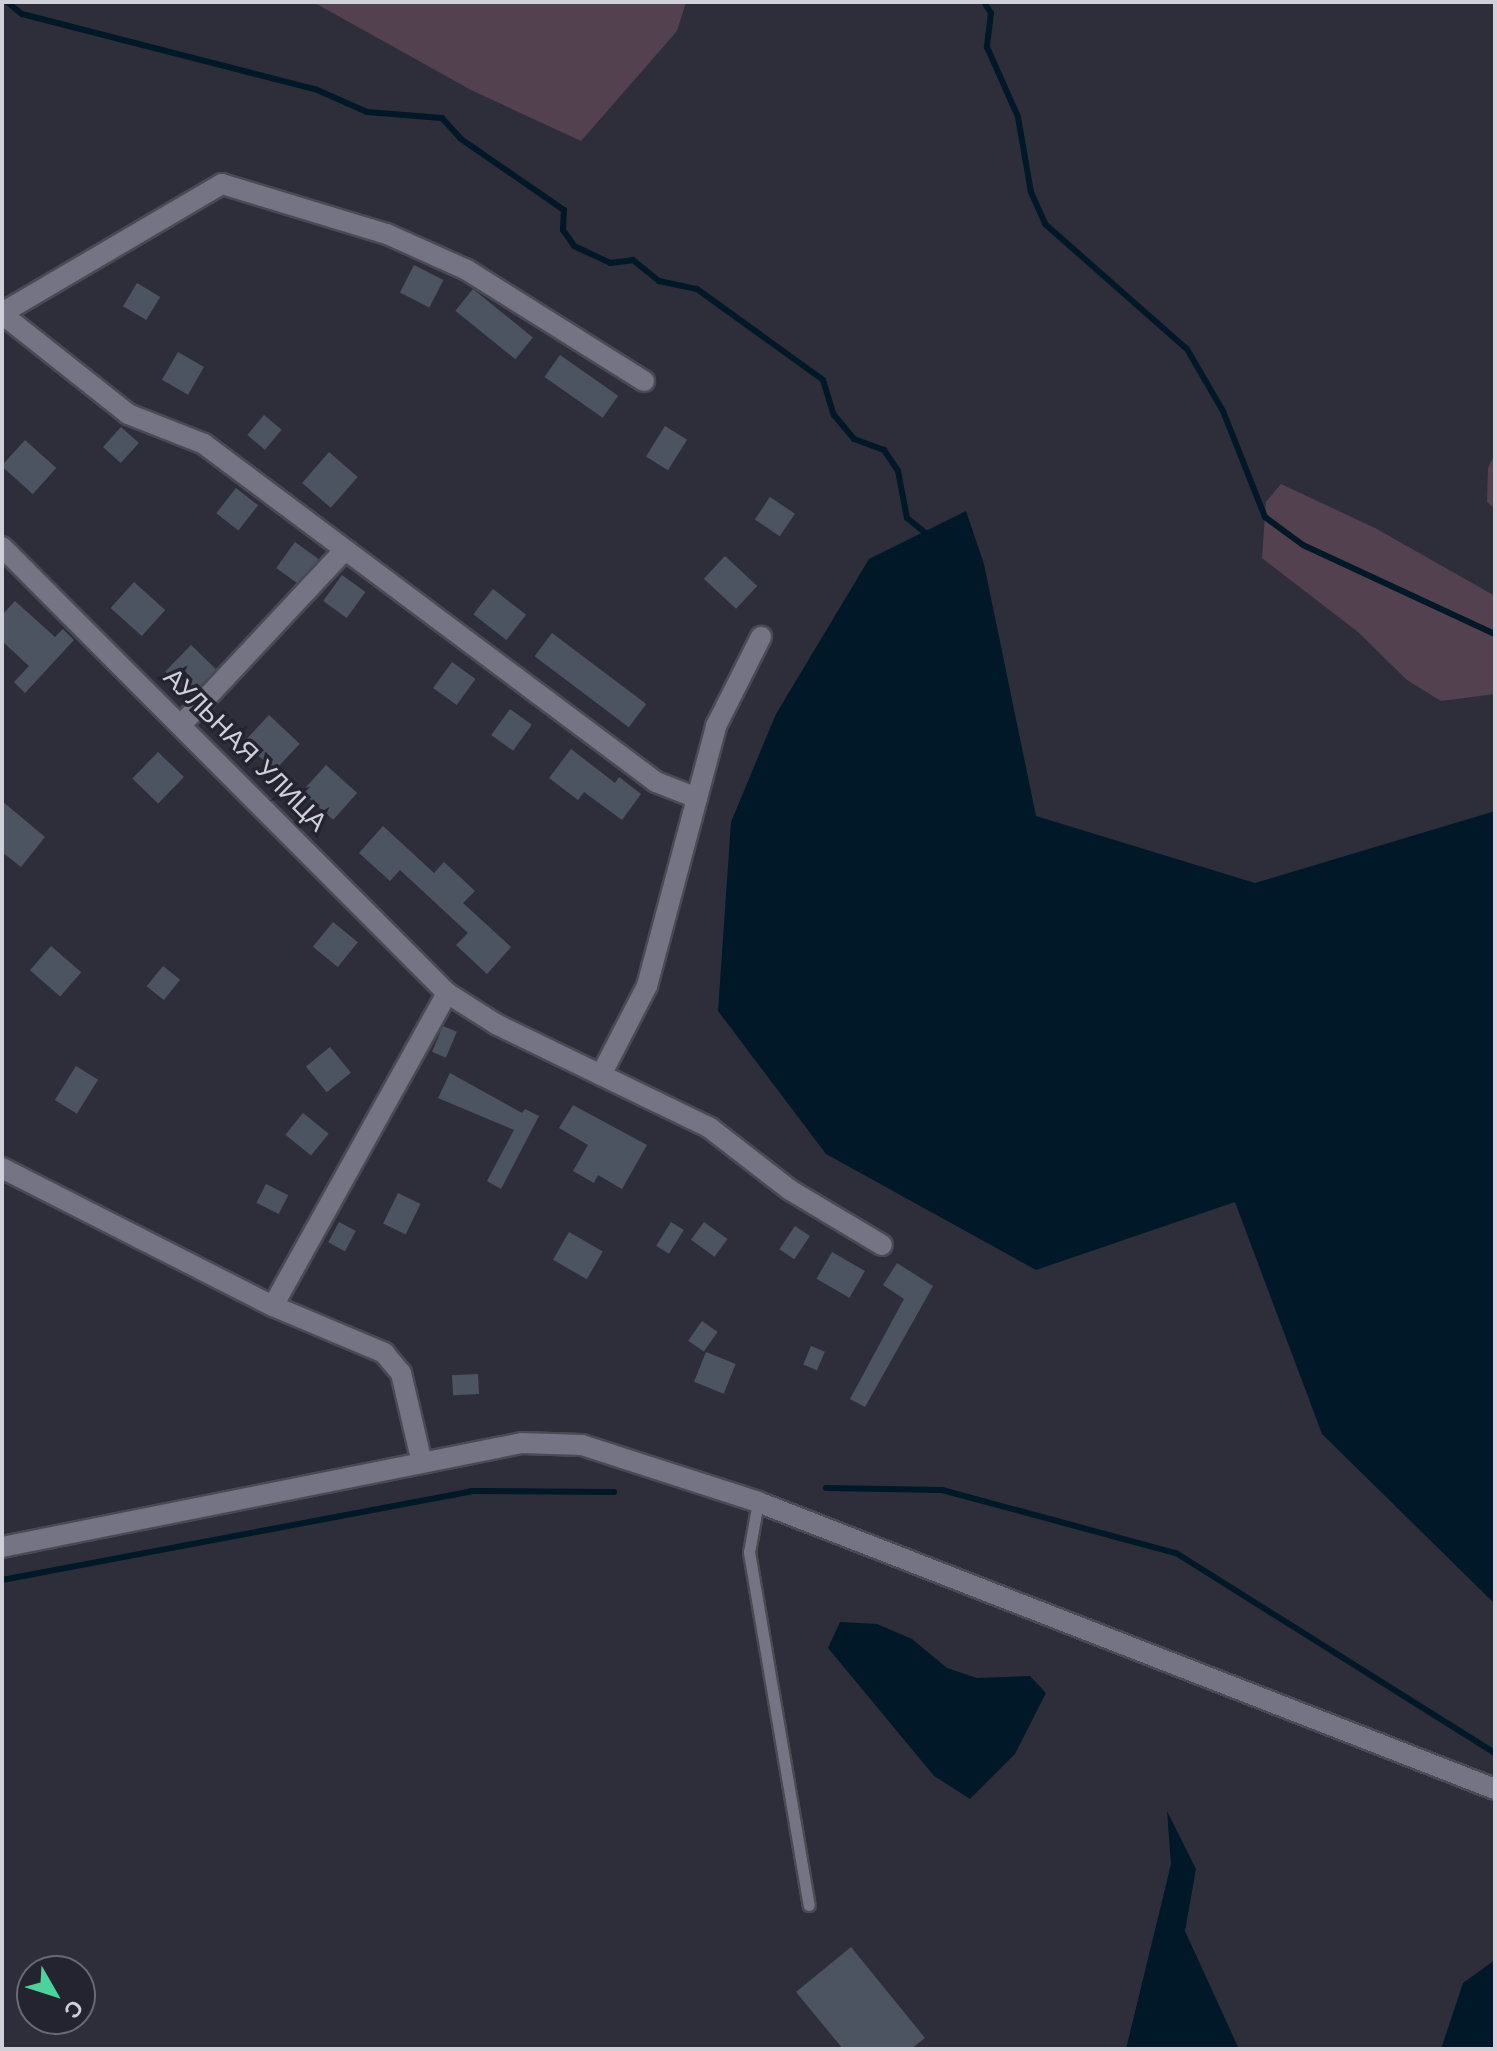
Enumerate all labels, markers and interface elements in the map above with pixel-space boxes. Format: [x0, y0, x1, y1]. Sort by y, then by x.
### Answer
street label: АУЛЬНАЯ УЛИЦА [157, 662, 333, 838]
north arrow [16, 1955, 96, 2035]
text: С [59, 1995, 88, 2023]

